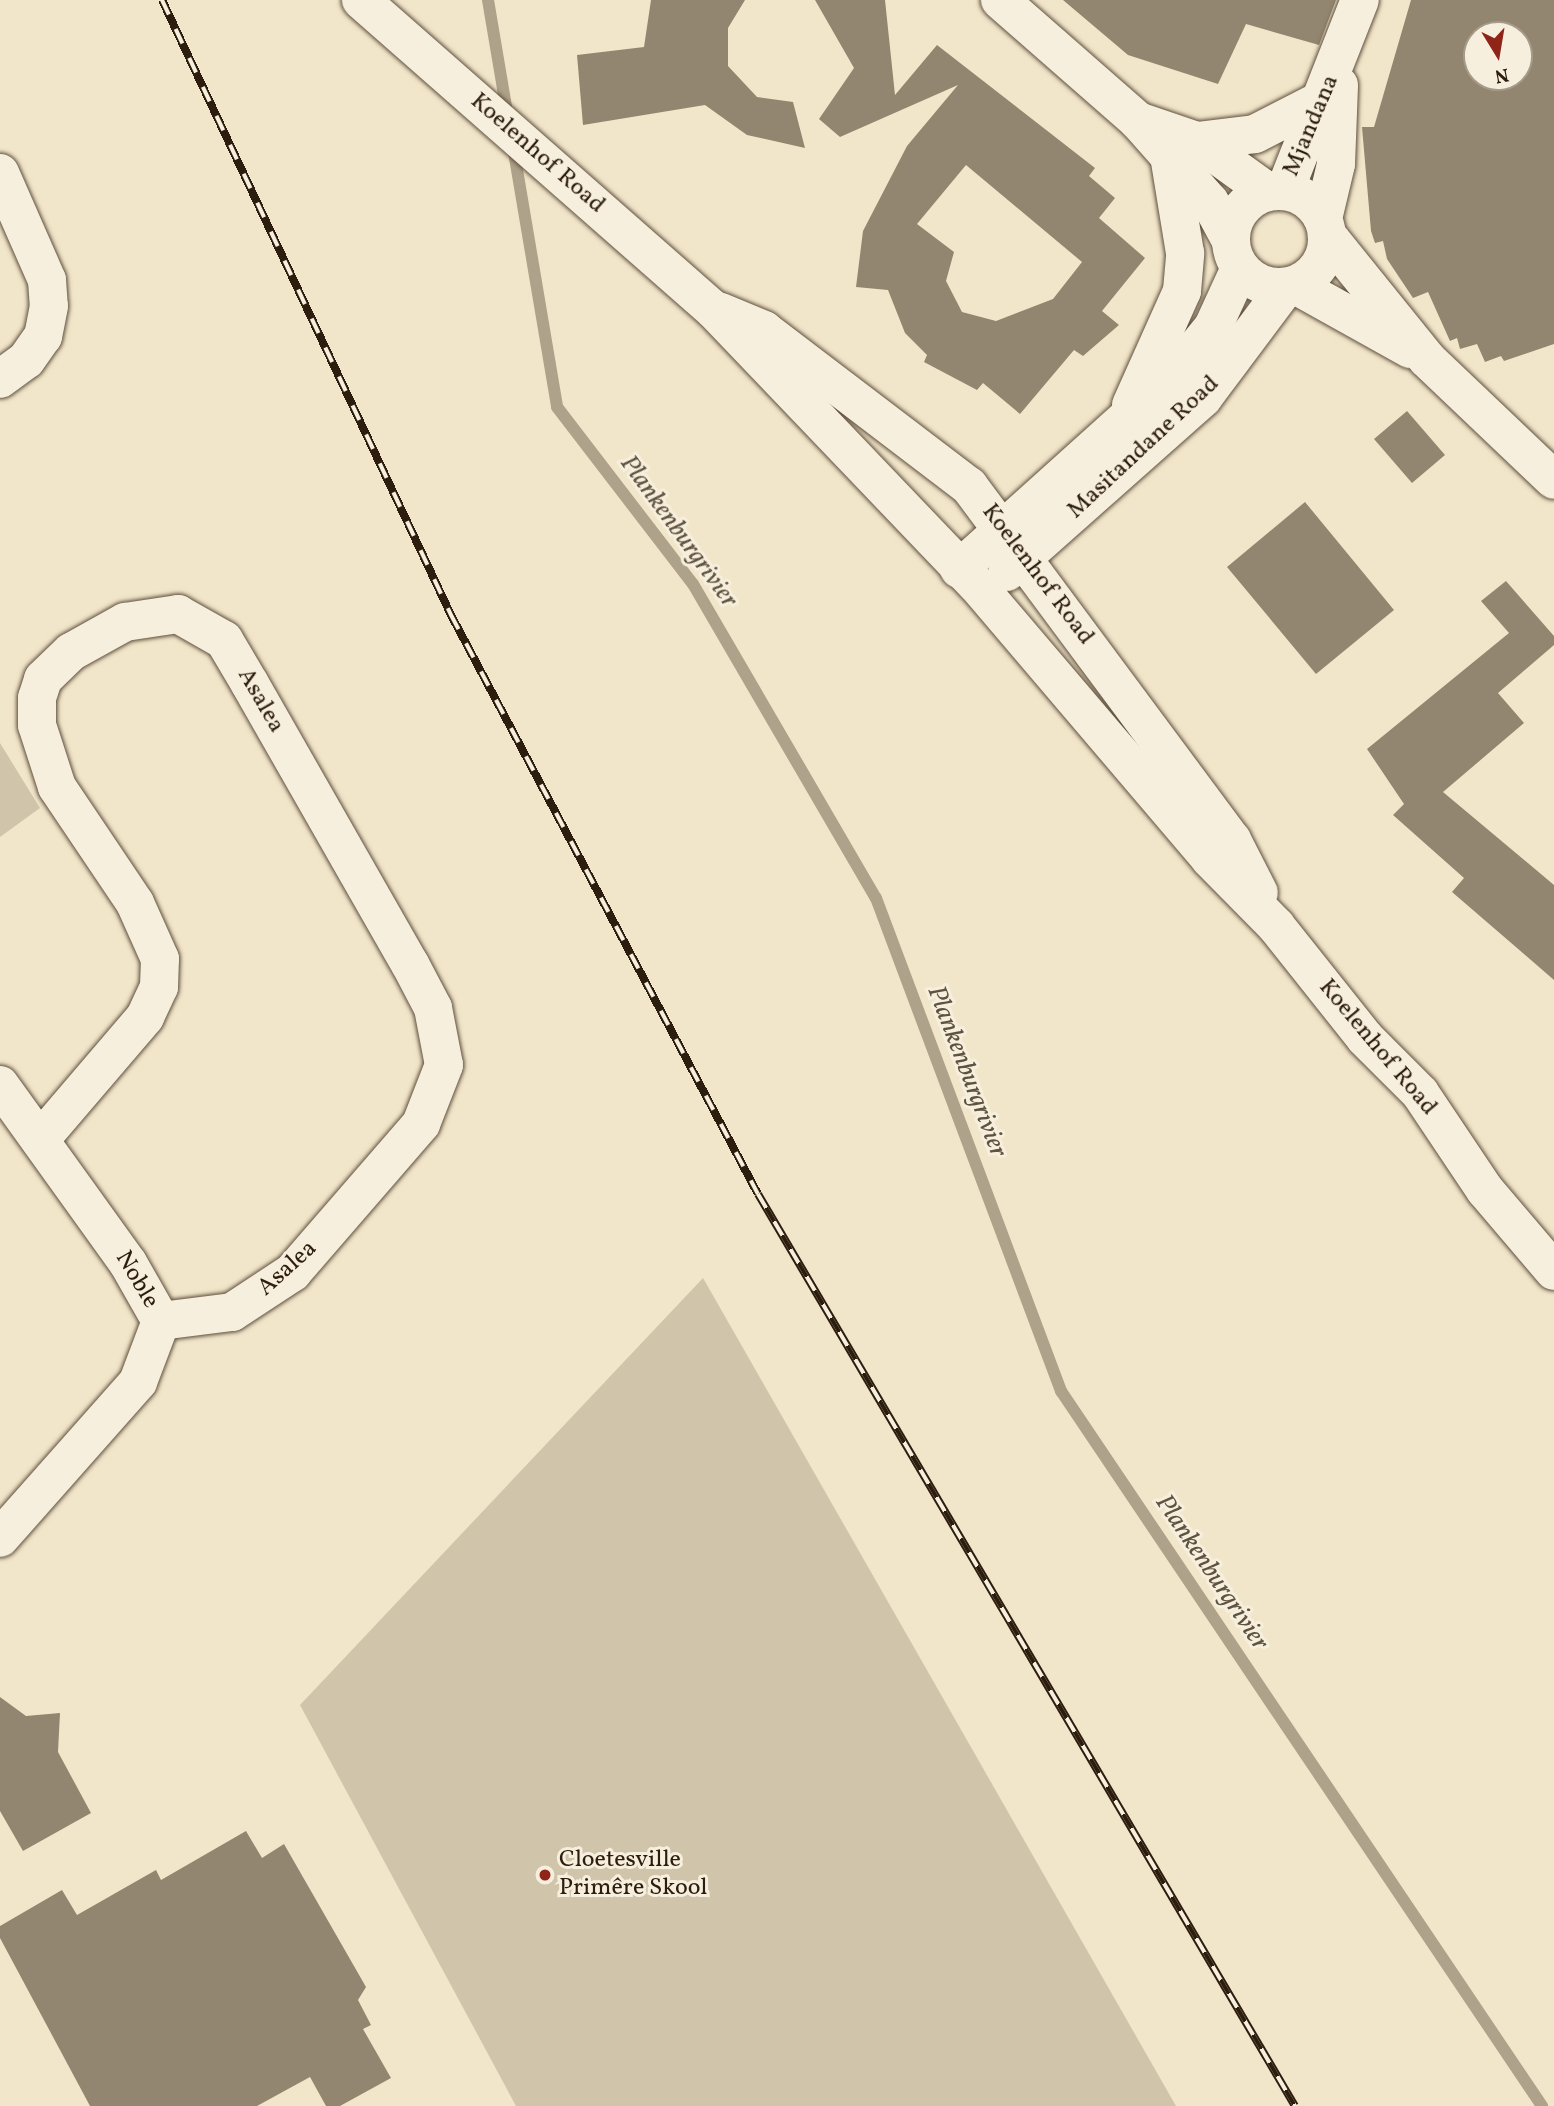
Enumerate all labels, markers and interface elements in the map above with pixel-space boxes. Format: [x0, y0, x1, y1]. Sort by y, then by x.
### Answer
north arrow [1463, 21, 1533, 91]
text: N [1492, 61, 1511, 89]
street label: Mjandana [1278, 71, 1346, 181]
street label: Koelenhof Road [465, 88, 609, 220]
street label: Masitandane Road [1062, 370, 1226, 526]
water label: Plankenburgrivier [612, 450, 744, 614]
street label: Koelenhof Road [975, 500, 1099, 650]
street label: Asalea [230, 664, 290, 738]
street label: Koelenhof Road [1312, 975, 1442, 1121]
water label: Plankenburgrivier [919, 982, 1013, 1162]
street label: Asalea [252, 1235, 324, 1303]
street label: Noble [108, 1246, 164, 1314]
water label: Plankenburgrivier [1147, 1489, 1275, 1657]
place label: Cloetesville Primêre Skool [559, 1847, 708, 1903]
marker: Cloetesville Primêre Skool [537, 1867, 553, 1883]

